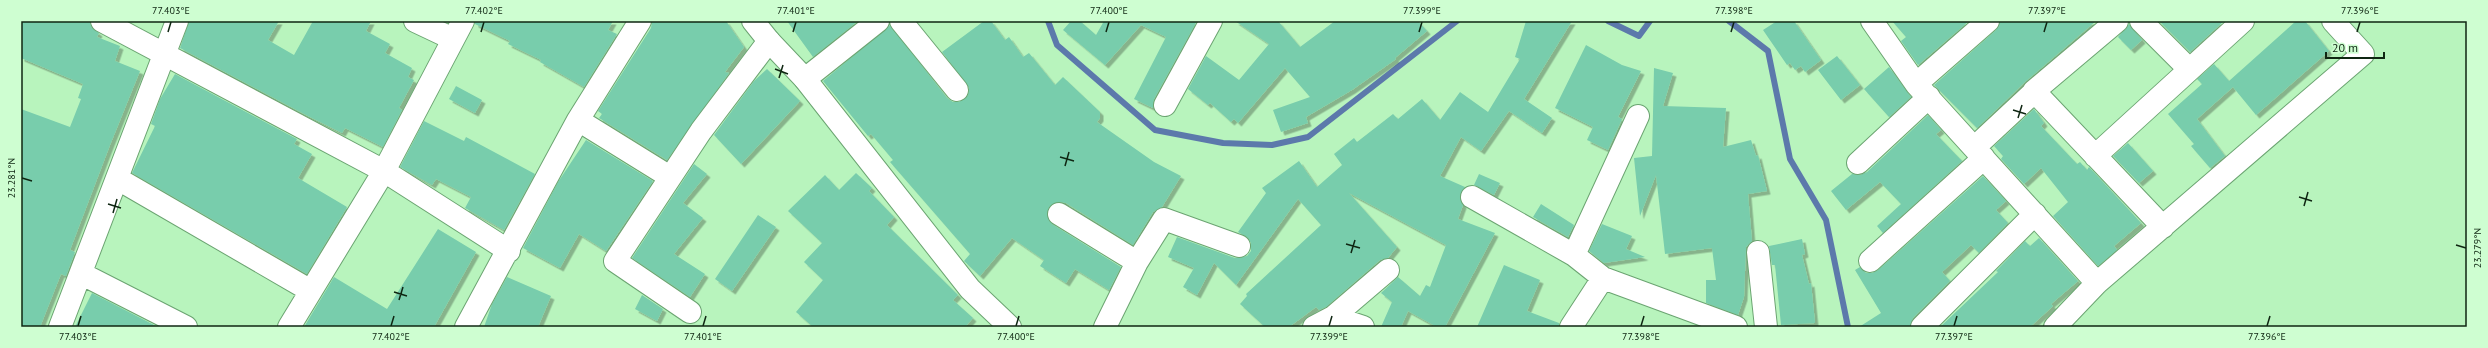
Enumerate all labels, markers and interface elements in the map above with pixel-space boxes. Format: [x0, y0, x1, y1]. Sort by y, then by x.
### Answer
text: 77.403°E [152, 4, 190, 17]
text: 77.402°E [465, 4, 503, 17]
text: 77.401°E [777, 4, 815, 17]
text: 77.400°E [1090, 4, 1128, 17]
text: 77.399°E [1403, 4, 1441, 17]
text: 77.398°E [1715, 4, 1753, 17]
text: 77.397°E [2028, 4, 2066, 17]
text: 77.396°E [2341, 4, 2379, 17]
scale bar [2326, 34, 2384, 60]
text: 20 m [2332, 40, 2358, 55]
text: 23.281°N [5, 158, 18, 198]
text: 23.279°N [2471, 228, 2484, 268]
text: 77.403°E [59, 330, 97, 343]
text: 77.402°E [372, 330, 410, 343]
text: 77.401°E [684, 330, 722, 343]
text: 77.400°E [997, 330, 1035, 343]
text: 77.399°E [1310, 330, 1348, 343]
text: 77.398°E [1622, 330, 1660, 343]
text: 77.397°E [1935, 330, 1973, 343]
text: 77.396°E [2248, 330, 2286, 343]

